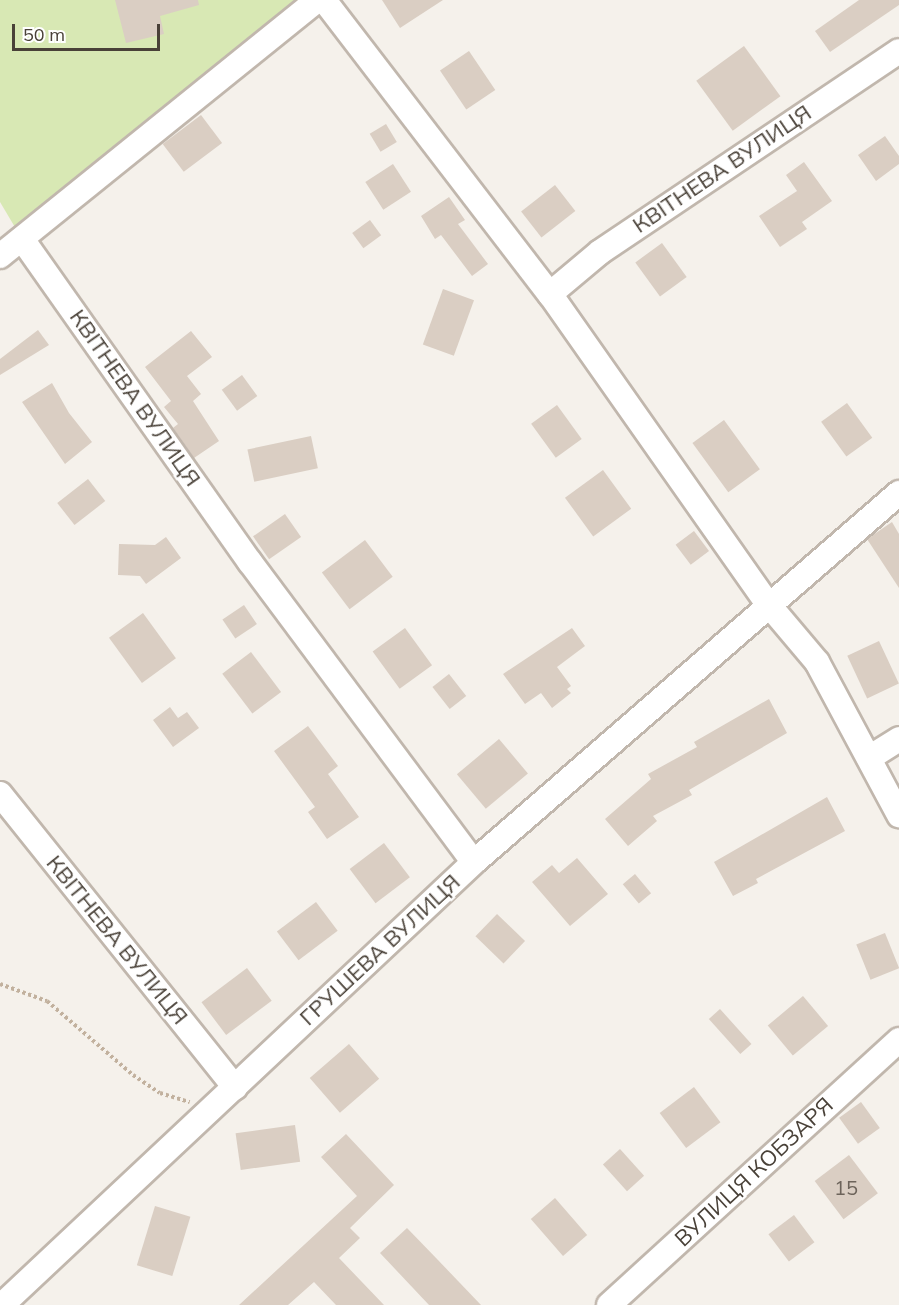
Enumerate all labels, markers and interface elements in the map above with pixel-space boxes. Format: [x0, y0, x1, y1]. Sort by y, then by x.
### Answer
scale bar [15, 12, 164, 50]
text: 50 m [23, 23, 65, 46]
street label: КВІТНЕВА ВУЛИЦЯ [628, 99, 816, 239]
street label: КВІТНЕВА ВУЛИЦЯ [64, 305, 206, 491]
street label: КВІТНЕВА ВУЛИЦЯ [41, 850, 193, 1030]
street label: ГРУШЕВА ВУЛИЦЯ [294, 869, 466, 1031]
street label: ВУЛИЦЯ КОБЗАРЯ [669, 1092, 839, 1252]
house number: 15 [834, 1175, 858, 1199]

